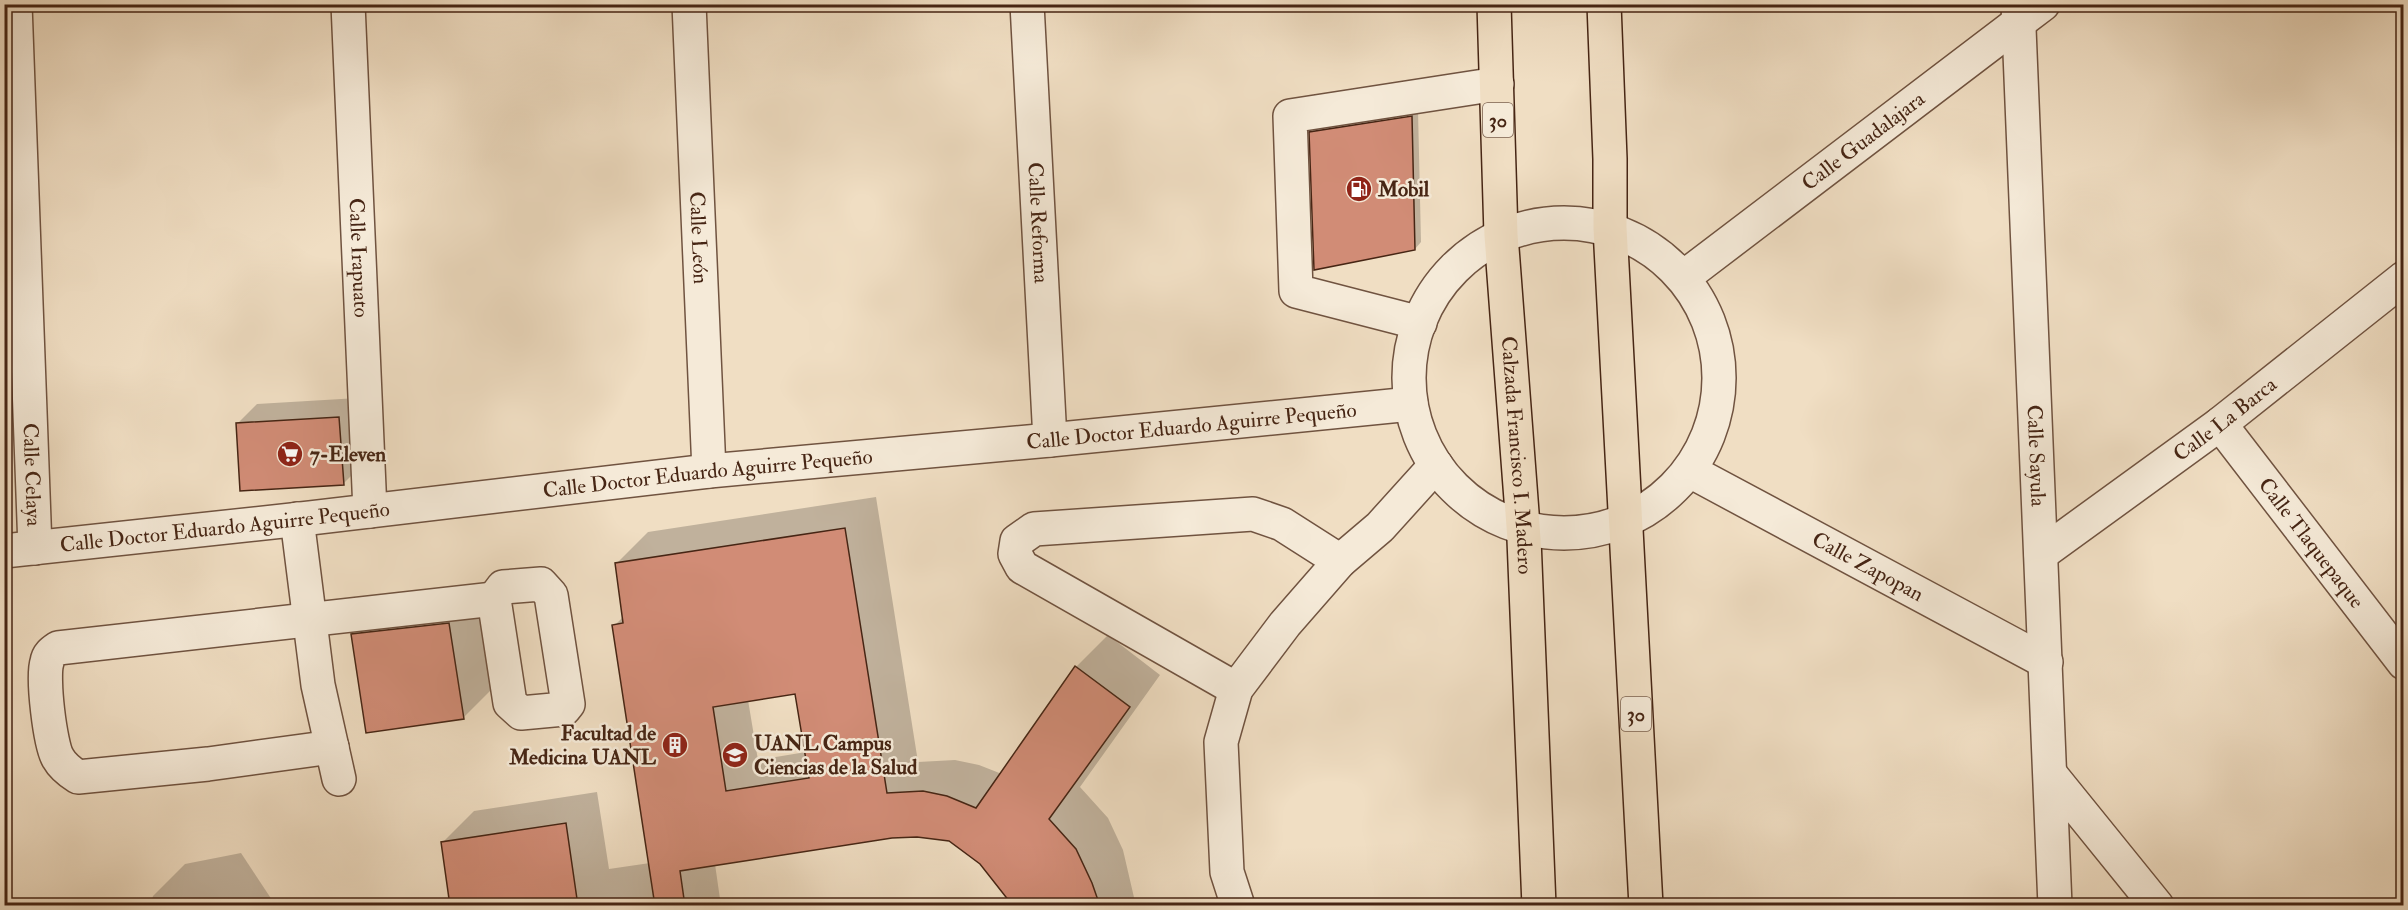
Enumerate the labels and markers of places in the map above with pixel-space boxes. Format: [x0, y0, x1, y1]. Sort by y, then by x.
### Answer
fuel station icon: Mobil [1344, 174, 1374, 204]
place label: Mobil [1377, 176, 1430, 203]
supermarket icon: 7-Eleven [275, 439, 305, 469]
place label: 7-Eleven [310, 441, 386, 468]
place label: Facultad de Medicina UANL [508, 720, 657, 771]
building icon: Facultad de Medicina UANL [660, 730, 690, 760]
place label: UANL Campus Ciencias de la Salud [754, 730, 918, 781]
school or university icon: UANL Campus Ciencias de la Salud [720, 740, 750, 770]

